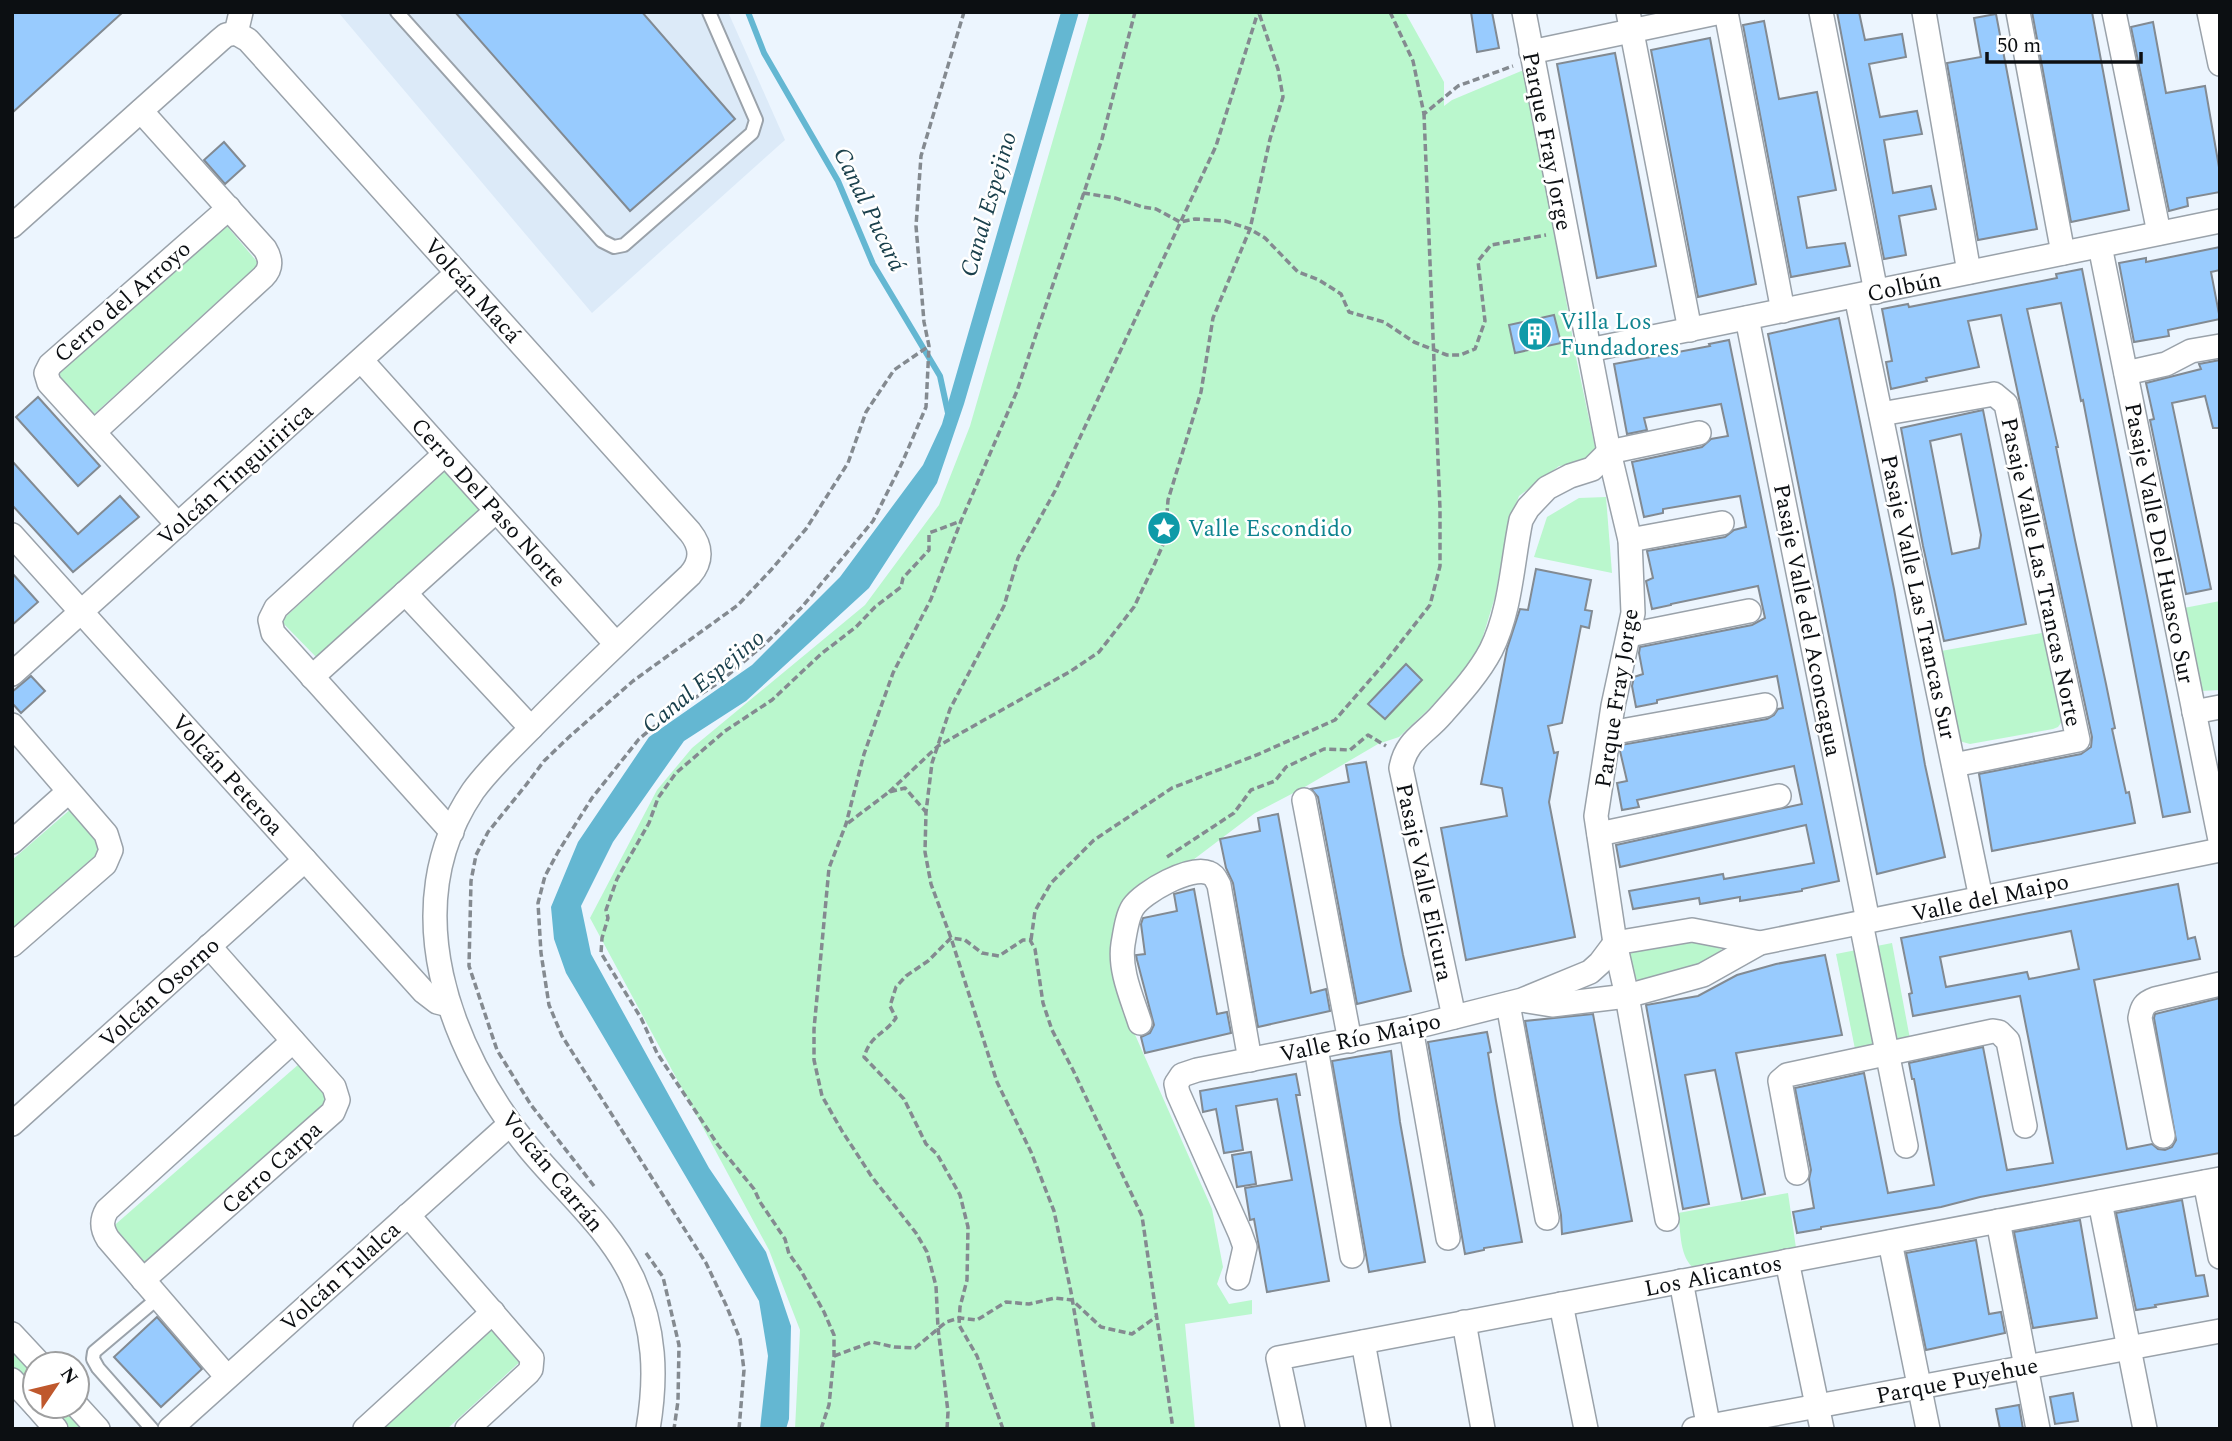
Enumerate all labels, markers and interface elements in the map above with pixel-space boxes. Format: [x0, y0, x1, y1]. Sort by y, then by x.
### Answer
scale bar [1987, 21, 2141, 65]
text: 50 m [1997, 30, 2041, 62]
street label: Parque Fray Jorge [1512, 49, 1581, 234]
water label: Canal Espejino [951, 127, 1027, 281]
water label: Canal Pucará [823, 141, 915, 278]
street label: Volcán Macá [415, 230, 529, 352]
street label: Cerro del Arroyo [47, 232, 199, 372]
street label: Colbún [1864, 263, 1945, 312]
place label: Villa Los Fundadores [1560, 305, 1680, 366]
building icon: Villa Los Fundadores [1516, 315, 1554, 353]
street label: Volcán Tinguiririca [150, 395, 322, 555]
street label: Pasaje Valle Del Huasco Sur [2114, 400, 2203, 687]
street label: Cerro Del Paso Norte [402, 410, 574, 596]
street label: Pasaje Valle Las Trancas Norte [1991, 414, 2090, 730]
street label: Pasaje Valle Las Trancas Sur [1870, 452, 1965, 743]
street label: Pasaje Valle del Aconcagua [1763, 481, 1850, 760]
place icon: Valle Escondido [1145, 509, 1183, 547]
place label: Valle Escondido [1188, 512, 1353, 547]
street label: Parque Fray Jorge [1586, 606, 1649, 791]
water label: Canal Espejino [634, 621, 773, 743]
street label: Volcán Peteroa [162, 706, 291, 844]
street label: Pasaje Valle Elicura [1385, 780, 1462, 985]
street label: Valle del Maipo [1908, 865, 2072, 932]
street label: Volcán Osorno [92, 929, 228, 1057]
street label: Valle Río Maipo [1276, 1004, 1444, 1073]
street label: Volcán Carrán [492, 1104, 612, 1240]
street label: Cerro Carpa [214, 1113, 330, 1223]
street label: Volcán Tulalca [273, 1213, 409, 1341]
street label: Los Alicantos [1641, 1246, 1785, 1307]
street label: Parque Puyehue [1873, 1349, 2041, 1414]
north arrow [21, 1350, 91, 1420]
text: N [52, 1361, 85, 1391]

